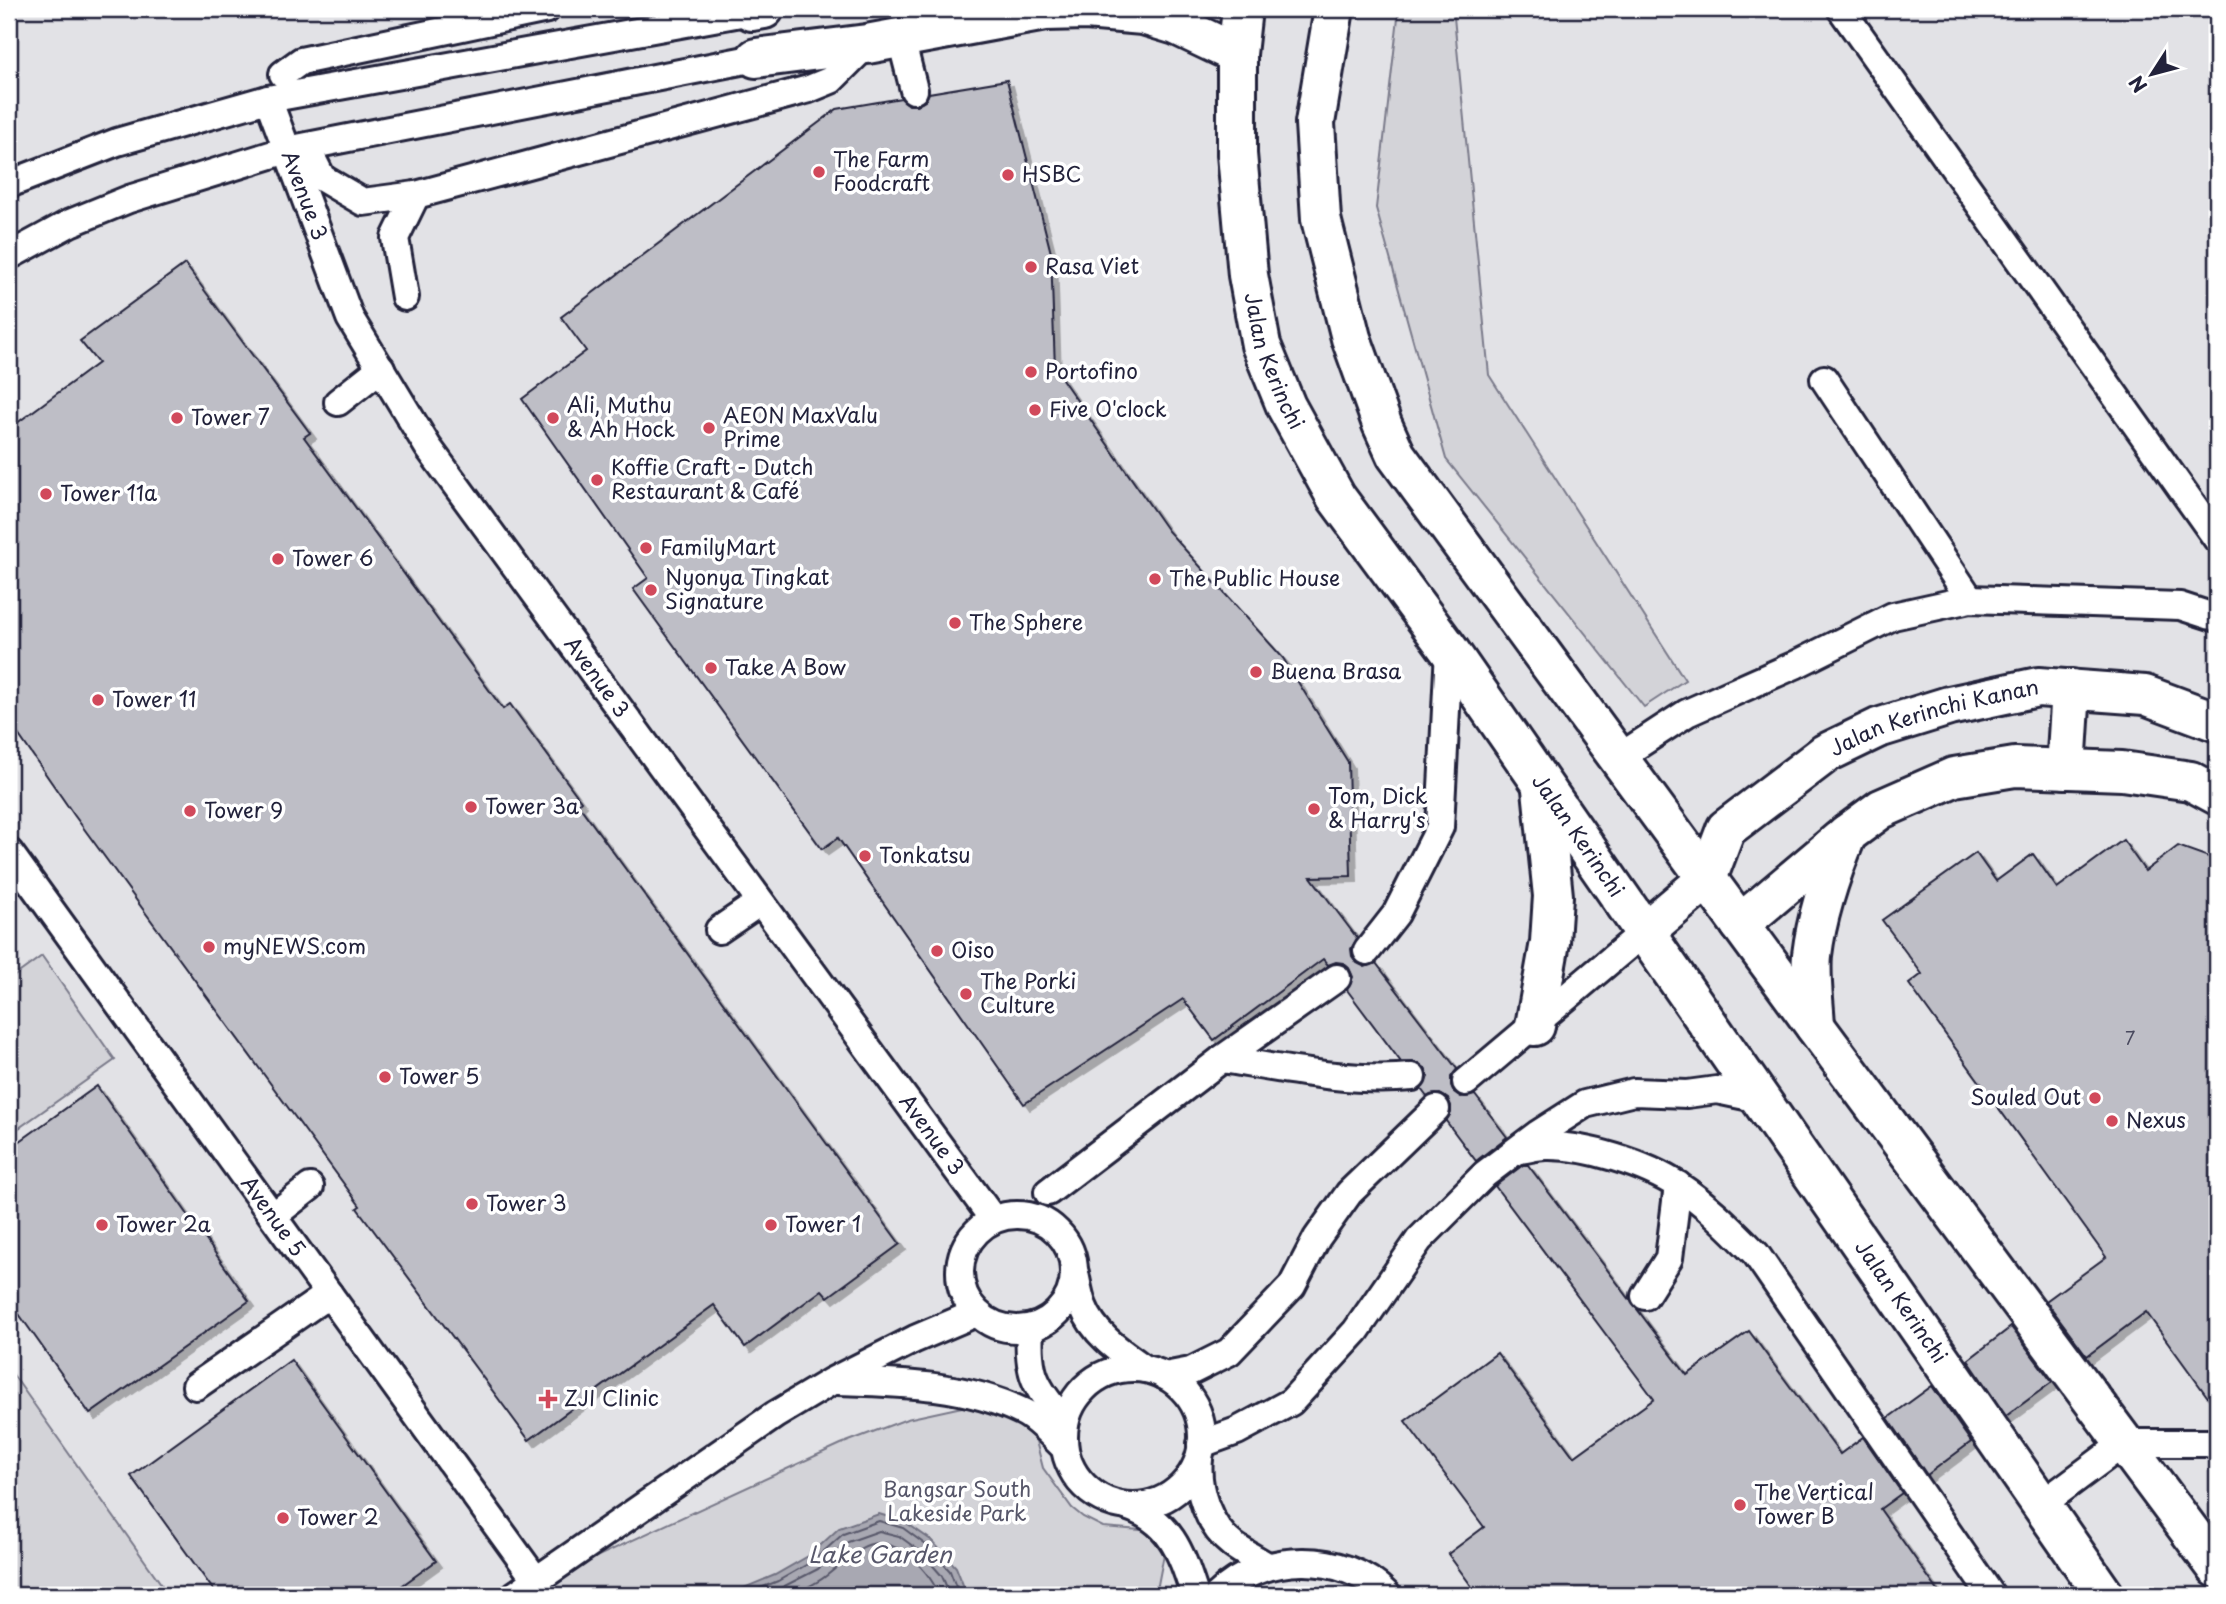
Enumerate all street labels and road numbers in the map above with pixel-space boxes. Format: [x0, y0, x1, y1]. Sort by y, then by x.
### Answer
street label: Avenue 3 [275, 145, 337, 244]
street label: Jalan Kerinchi [1238, 290, 1314, 435]
street label: Avenue 3 [558, 629, 639, 723]
street label: Jalan Kerinchi Kanan [1823, 669, 2041, 763]
street label: Jalan Kerinchi [1525, 766, 1634, 903]
street label: Avenue 3 [893, 1087, 974, 1181]
street label: Avenue 5 [234, 1168, 315, 1262]
street label: Jalan Kerinchi [1848, 1232, 1957, 1369]

